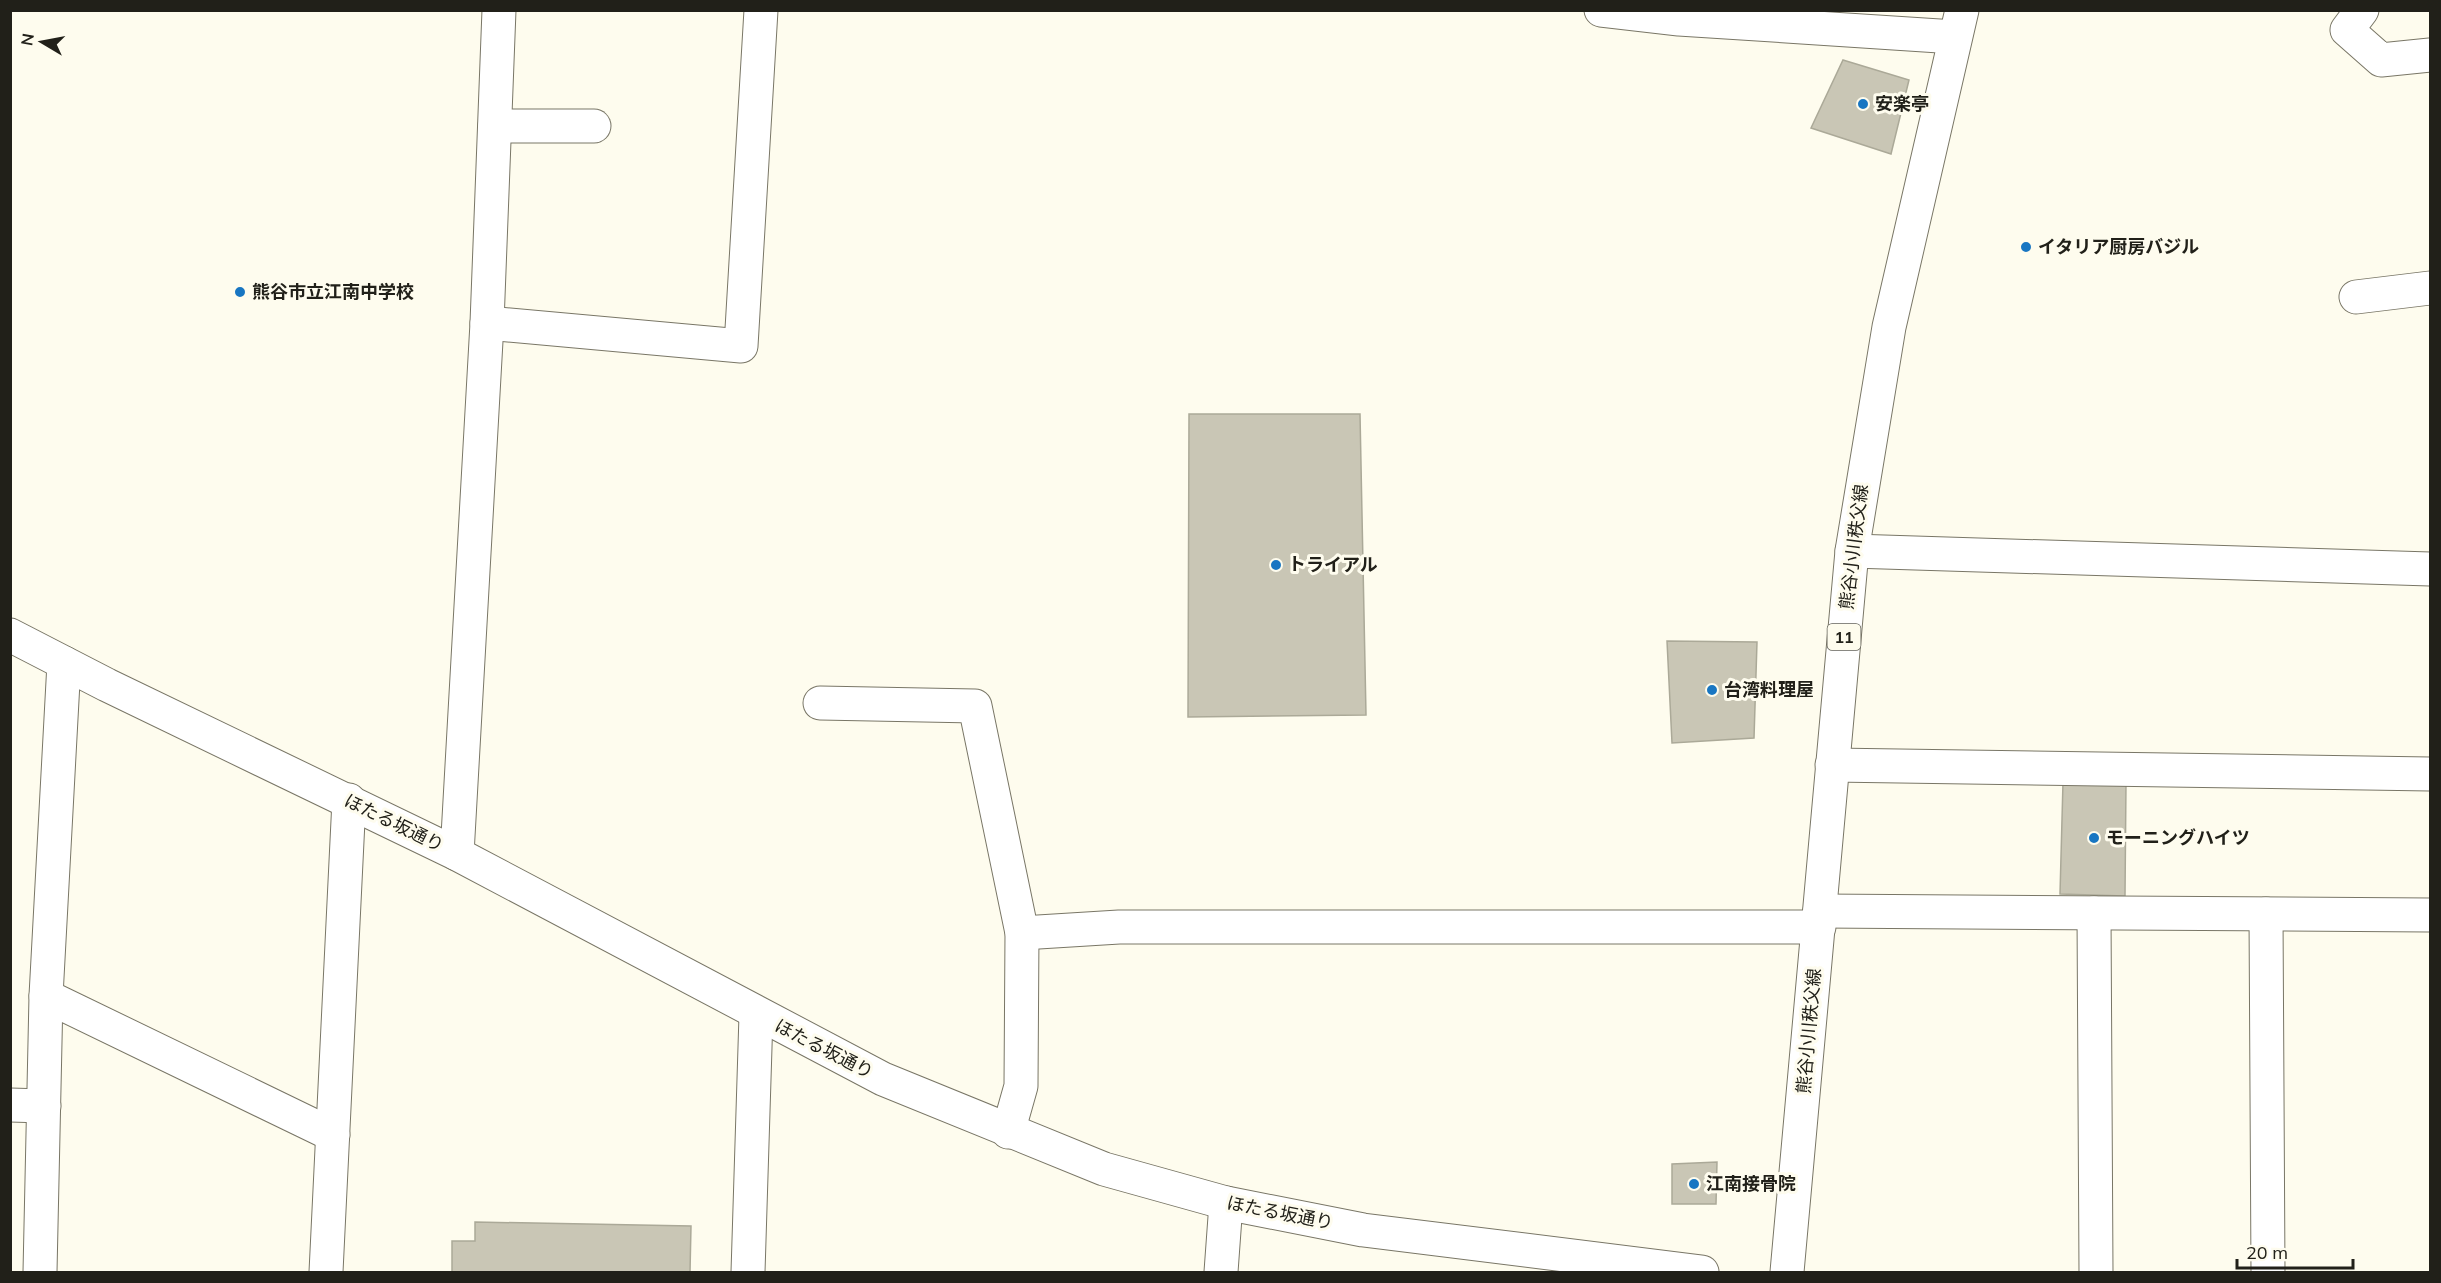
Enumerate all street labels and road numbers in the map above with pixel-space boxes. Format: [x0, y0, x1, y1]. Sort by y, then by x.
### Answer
street label: 熊谷小川秩父線 [1834, 483, 1873, 611]
road number: 11 [1828, 624, 1860, 650]
street label: ほたる坂通り [341, 789, 448, 857]
street label: 熊谷小川秩父線 [1792, 967, 1825, 1095]
street label: ほたる坂通り [771, 1014, 878, 1083]
street label: ほたる坂通り [1225, 1191, 1335, 1234]

